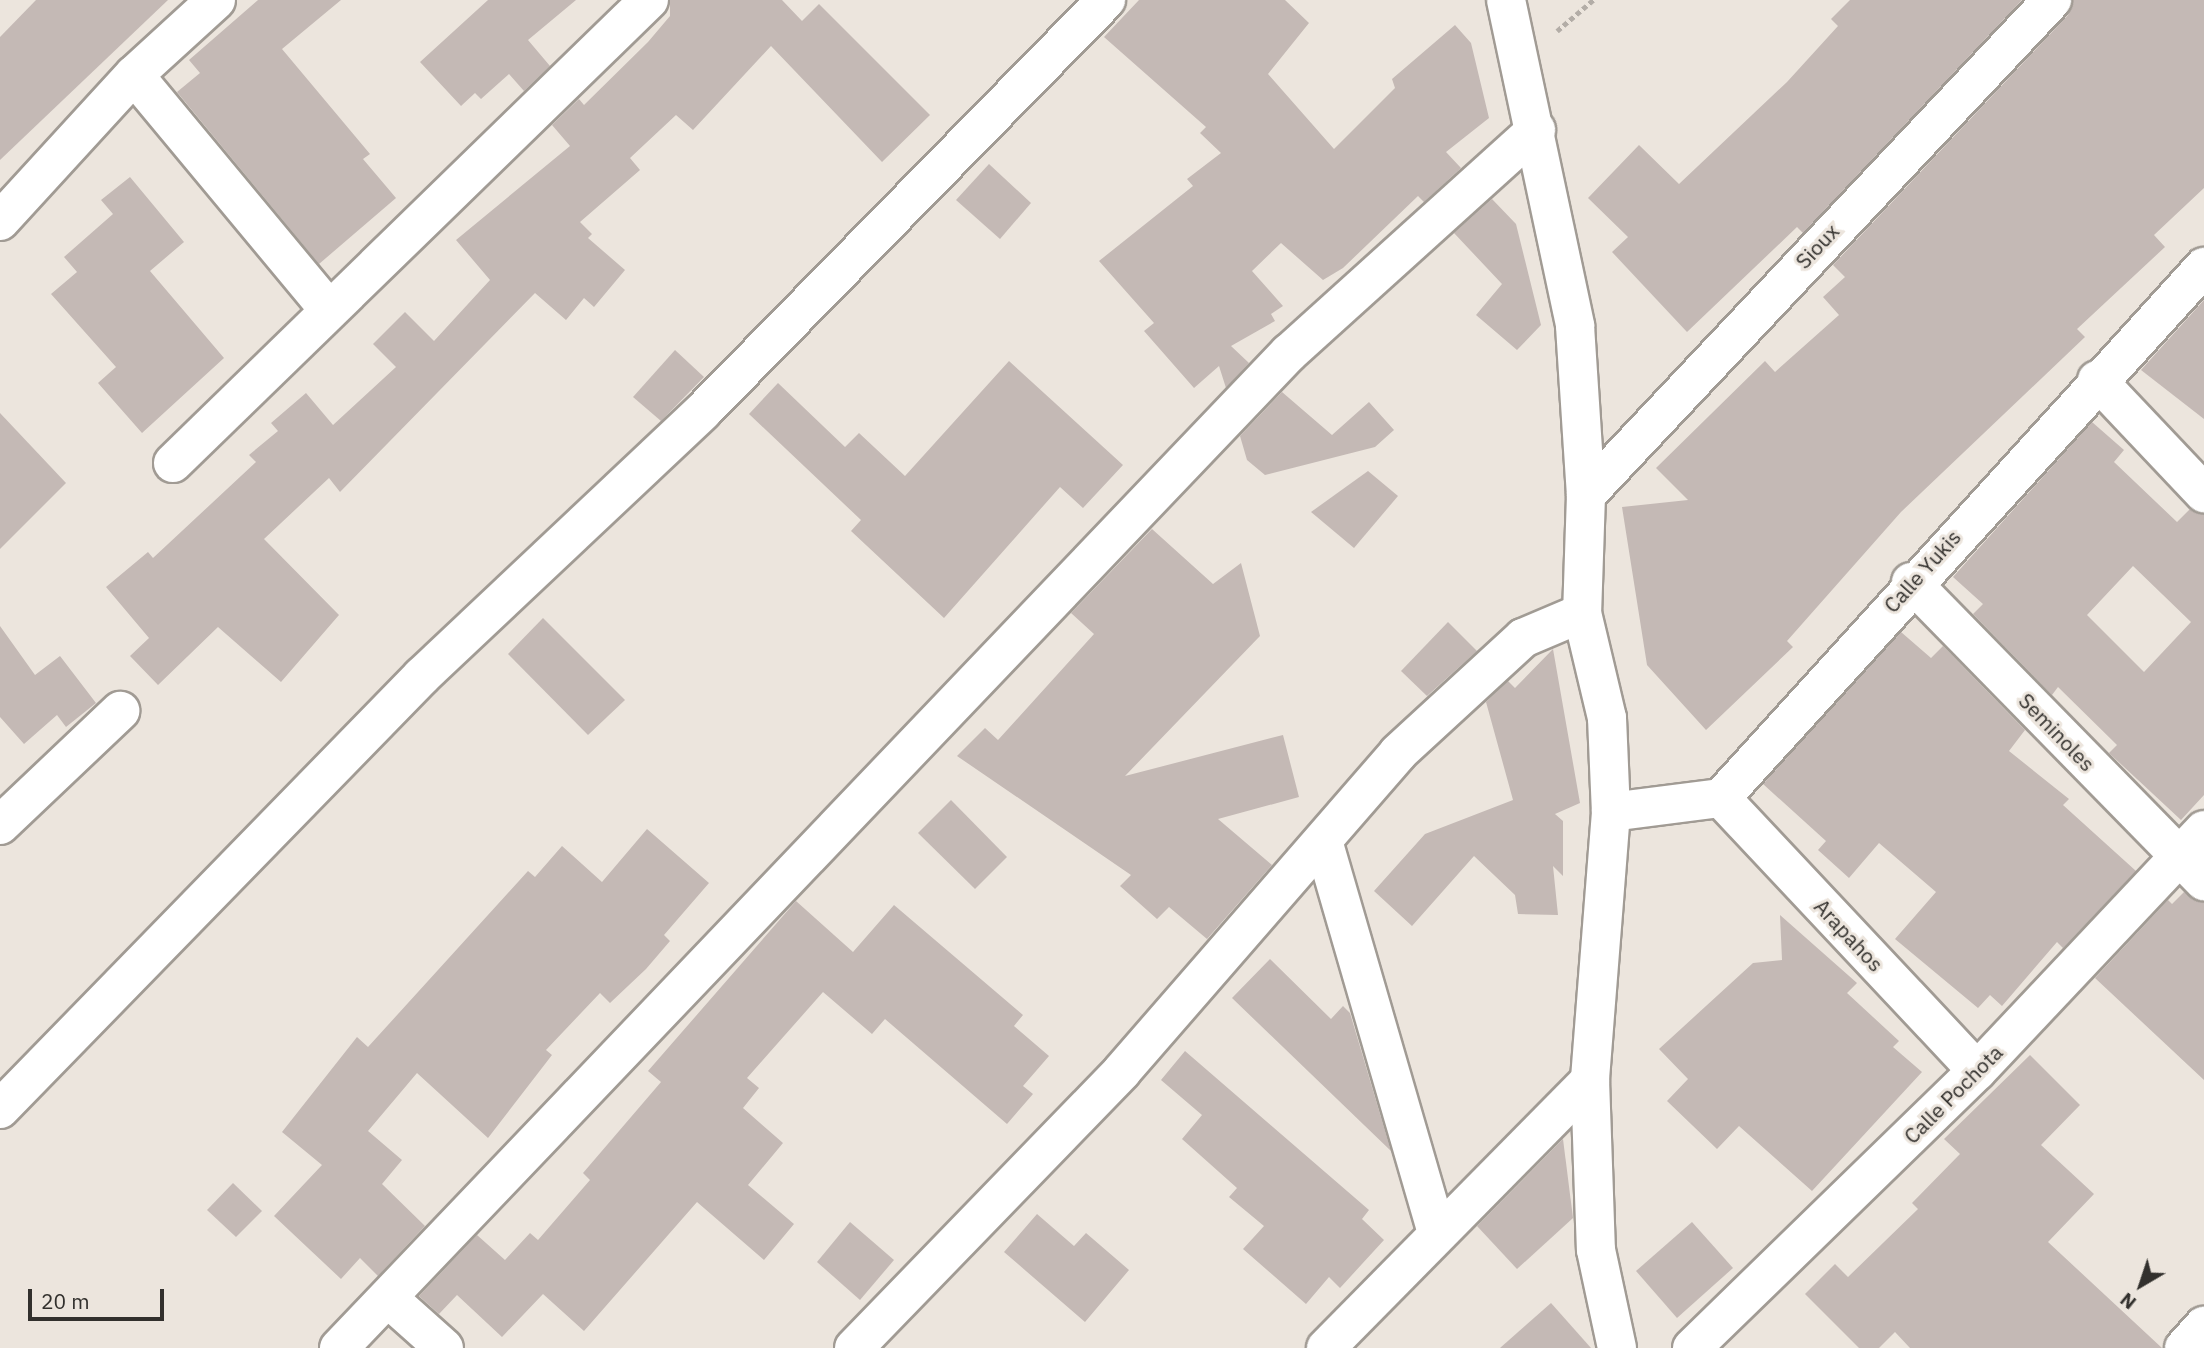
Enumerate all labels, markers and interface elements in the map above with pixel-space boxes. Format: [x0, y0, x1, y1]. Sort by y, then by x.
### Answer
street label: Sioux [1790, 218, 1844, 274]
street label: Calle Yukis [1878, 525, 1966, 617]
street label: Seminoles [2014, 688, 2100, 776]
street label: Arapahos [1809, 894, 1889, 976]
street label: Calle Pochota [1898, 1039, 2008, 1149]
north arrow [2106, 1250, 2176, 1320]
scale bar [32, 1274, 168, 1318]
text: 20 m [41, 1287, 90, 1315]
text: N [2115, 1288, 2141, 1315]

